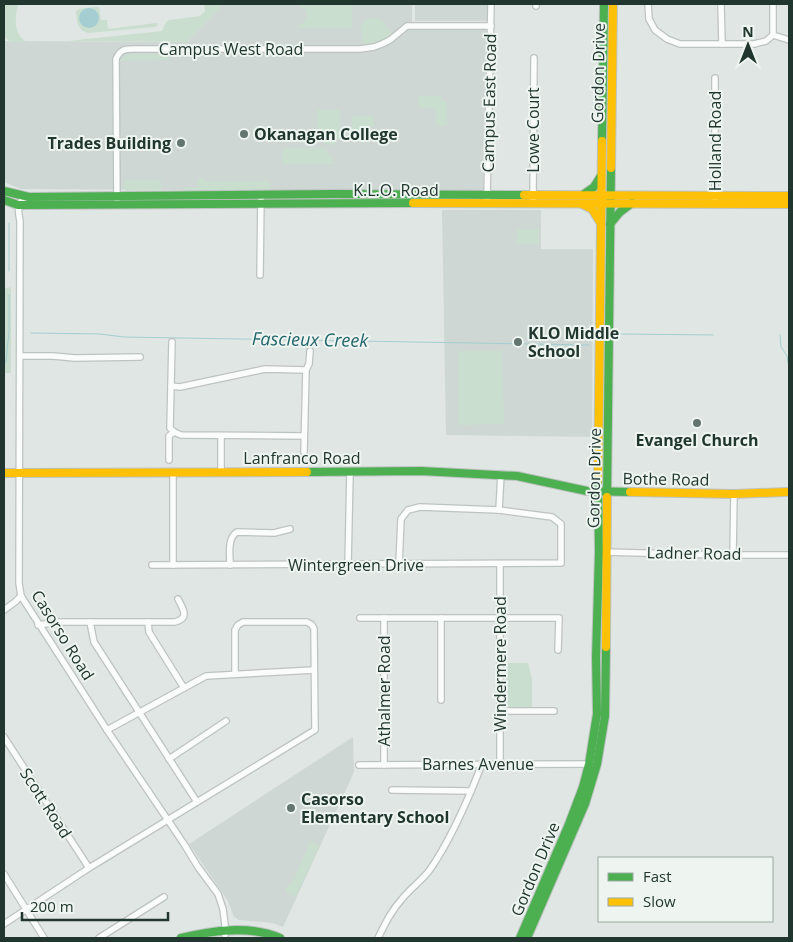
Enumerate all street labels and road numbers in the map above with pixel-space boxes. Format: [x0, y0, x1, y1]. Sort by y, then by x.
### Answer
street label: Gordon Drive [586, 23, 610, 123]
street label: Campus East Road [477, 34, 501, 172]
street label: Campus West Road [159, 38, 303, 60]
street label: Lowe Court [522, 87, 544, 173]
street label: Holland Road [704, 91, 726, 191]
street label: K.L.O. Road [353, 179, 439, 201]
street label: Gordon Drive [582, 428, 606, 528]
street label: Lanfranco Road [243, 447, 361, 469]
street label: Bothe Road [622, 467, 710, 491]
street label: Ladner Road [646, 541, 742, 565]
street label: Wintergreen Drive [288, 554, 424, 576]
street label: Casorso Road [27, 586, 99, 684]
street label: Windermere Road [489, 596, 511, 732]
street label: Athalmer Road [373, 635, 395, 747]
street label: Barnes Avenue [422, 753, 534, 775]
street label: Scott Road [15, 764, 77, 842]
street label: Gordon Drive [505, 819, 565, 919]

